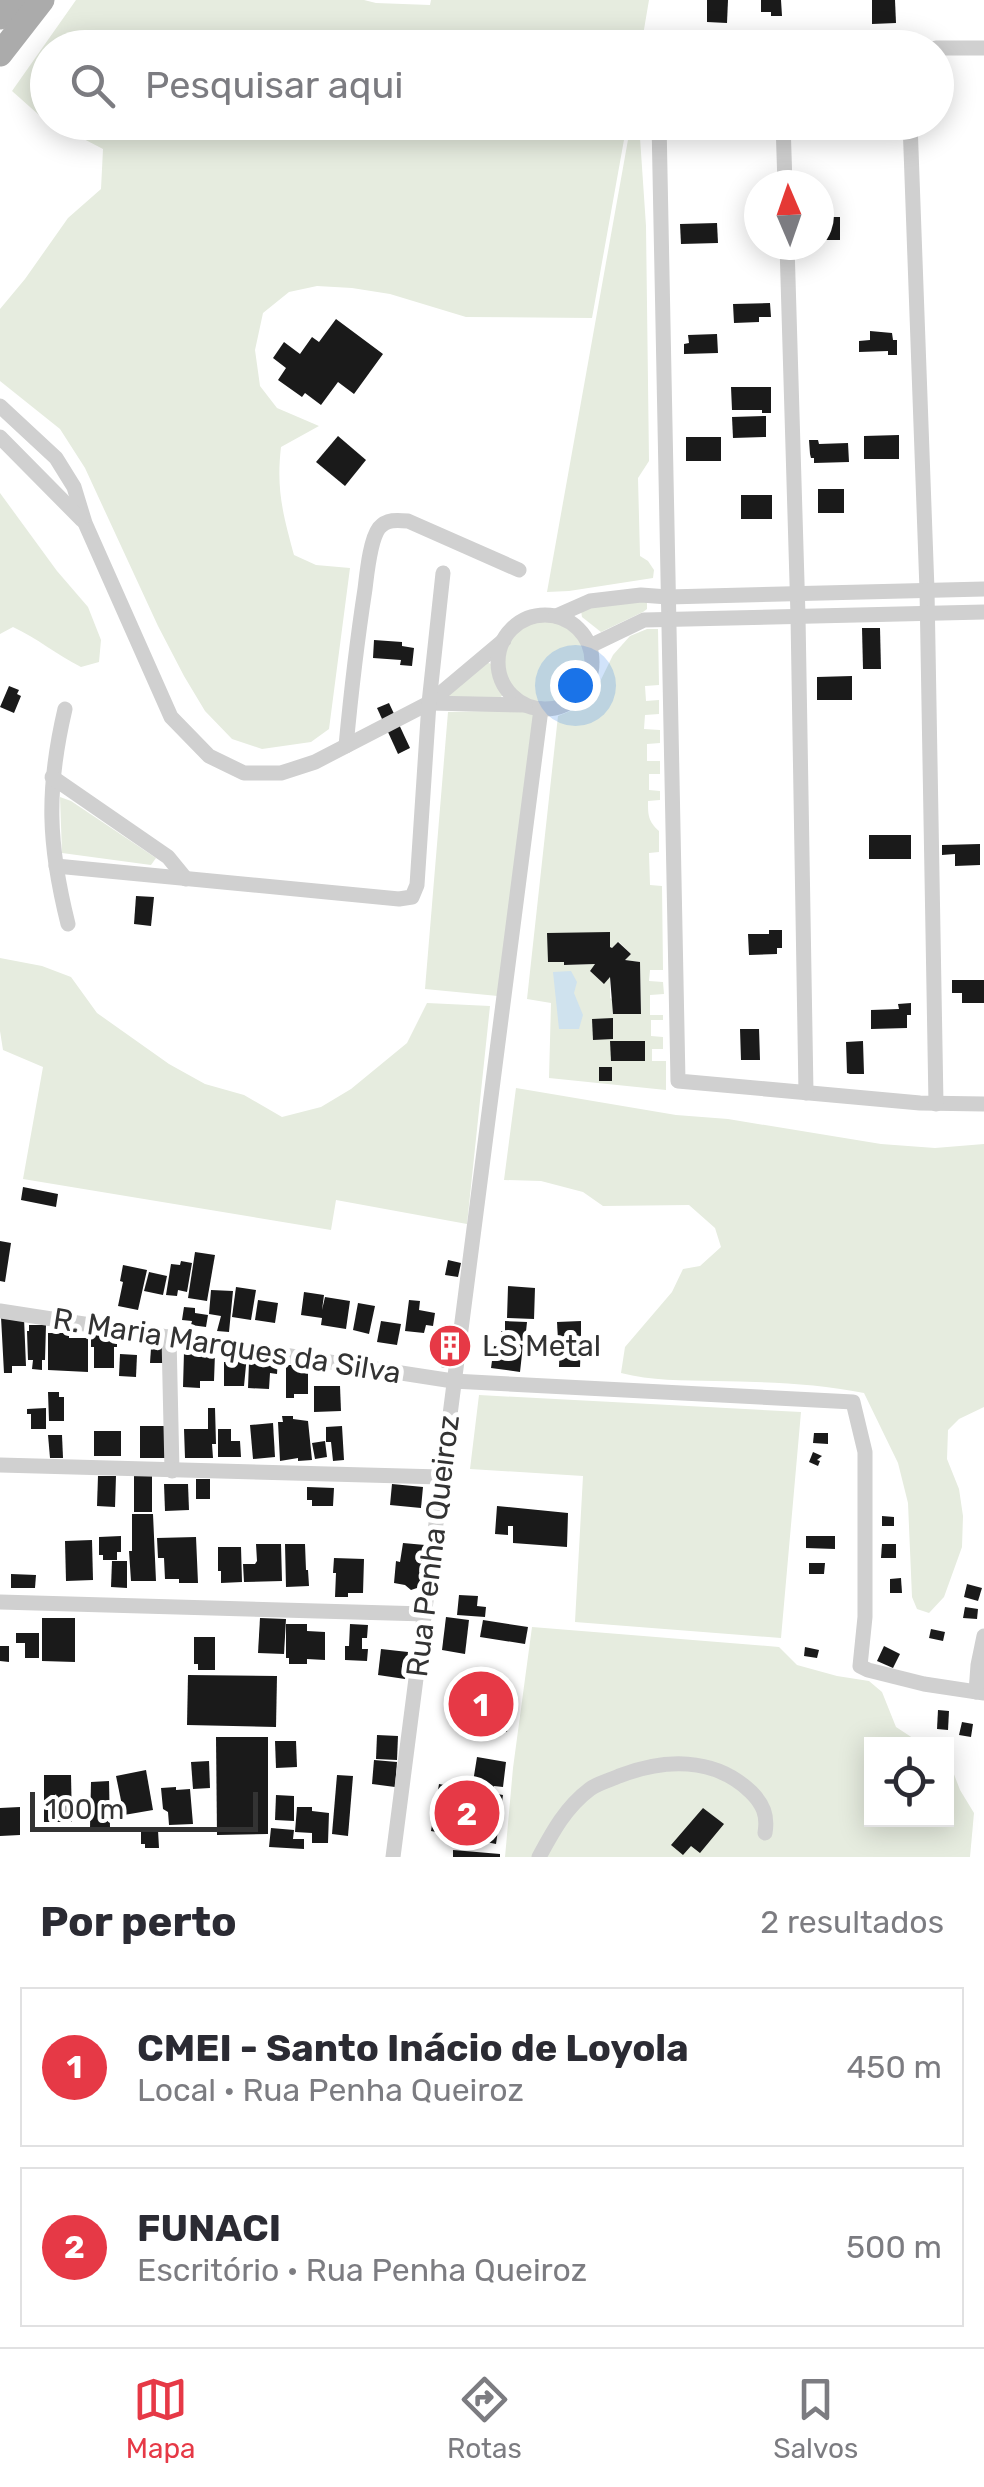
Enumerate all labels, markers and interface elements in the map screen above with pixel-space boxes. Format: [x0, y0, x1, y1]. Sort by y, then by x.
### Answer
search box [30, 30, 954, 140]
icon: search [65, 58, 120, 113]
text: Pesquisar aqui [145, 62, 403, 108]
north arrow [744, 170, 834, 260]
your location [550, 660, 601, 711]
street label: R. Maria Marques da Silva [50, 1301, 404, 1391]
building icon: LS Metal [427, 1323, 473, 1369]
place label: LS Metal [482, 1328, 601, 1364]
street label: Rua Penha Queiroz [399, 1413, 467, 1679]
pin: 1 [448, 1666, 514, 1742]
map controls [864, 1737, 954, 1827]
button: locate [864, 1737, 954, 1827]
pin: 2 [434, 1776, 500, 1850]
scale bar [30, 1787, 258, 1832]
text: 100 m [45, 1793, 124, 1826]
text: Por perto [40, 1897, 237, 1947]
text: 2 resultados [760, 1903, 944, 1941]
text: CMEI - Santo Inácio de Loyola [137, 2025, 689, 2071]
text: 1 [67, 2048, 82, 2086]
text: 450 m [847, 2048, 942, 2086]
text: Local · Rua Penha Queiroz [137, 2071, 524, 2109]
text: FUNACI [137, 2205, 281, 2251]
text: 2 [64, 2228, 85, 2266]
text: 500 m [846, 2228, 942, 2266]
text: Escritório · Rua Penha Queiroz [137, 2251, 587, 2289]
tab: Mapa [126, 2372, 196, 2465]
tab: Rotas [447, 2372, 522, 2465]
tab: Salvos [773, 2372, 858, 2465]

